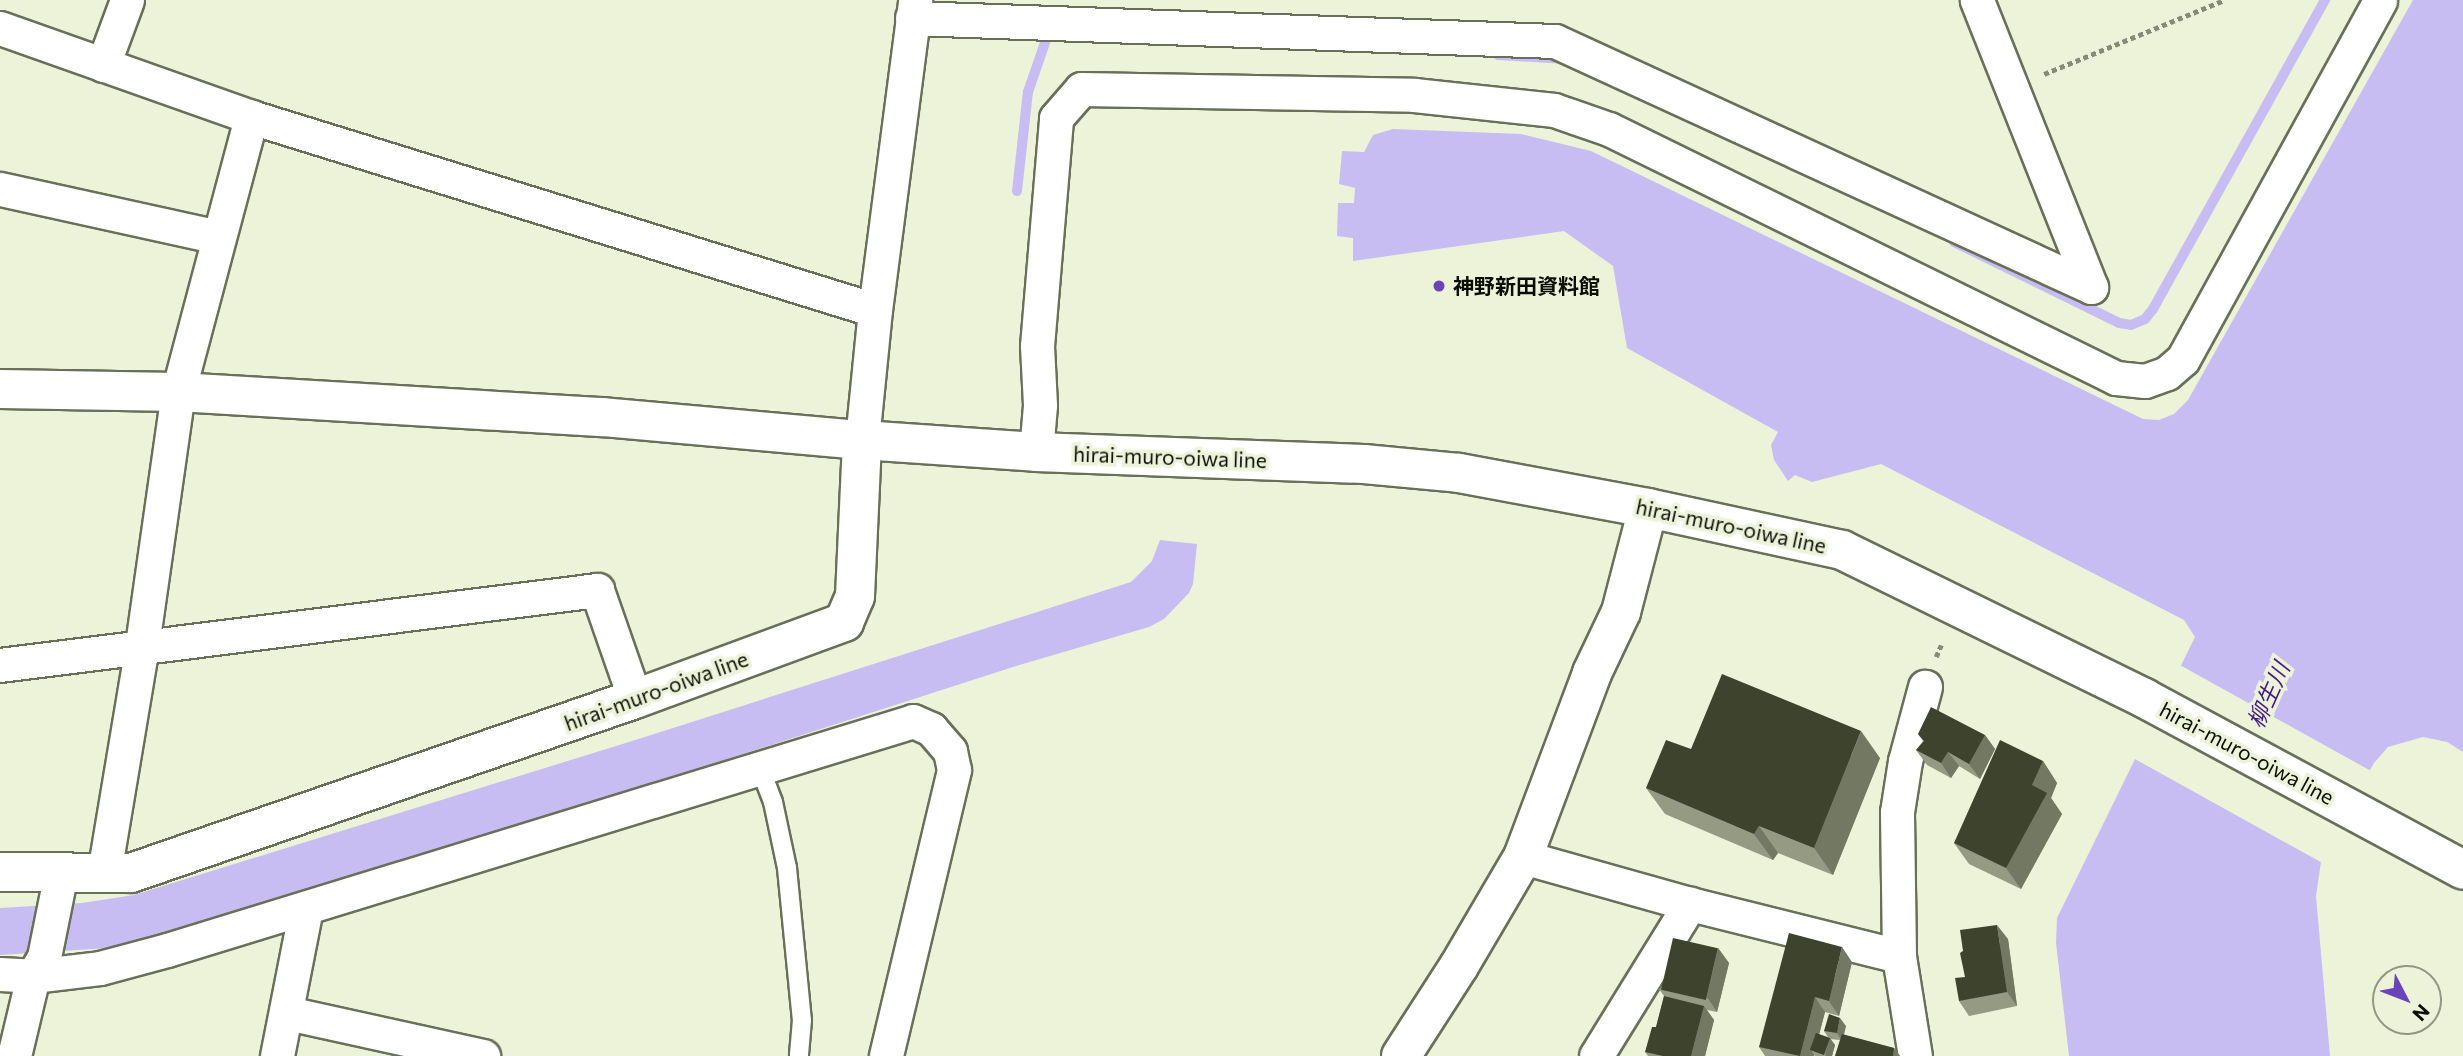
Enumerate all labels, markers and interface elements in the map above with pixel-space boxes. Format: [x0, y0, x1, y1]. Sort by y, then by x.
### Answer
place label: 神野新田資料館 [1453, 273, 1600, 299]
marker: 神野新田資料館 [1431, 278, 1447, 294]
street label: hirai-muro-oiwa line [1073, 441, 1267, 473]
street label: hirai-muro-oiwa line [1634, 494, 1828, 558]
street label: hirai-muro-oiwa line [561, 646, 751, 736]
water label: 柳生川 [2241, 658, 2295, 732]
street label: hirai-muro-oiwa line [2156, 696, 2338, 810]
north arrow [2372, 965, 2442, 1035]
text: N [2408, 1000, 2435, 1026]

